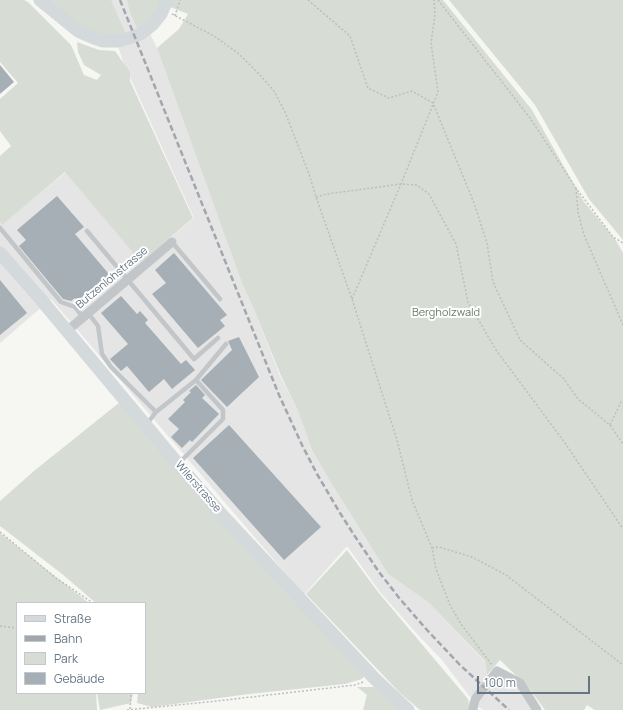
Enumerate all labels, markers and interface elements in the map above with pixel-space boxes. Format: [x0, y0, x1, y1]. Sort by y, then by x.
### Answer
street label: Butzenlohstrasse [73, 244, 151, 312]
park label: Bergholzwald [412, 306, 480, 320]
street label: Wilerstrasse [172, 459, 224, 515]
legend [16, 602, 146, 694]
text: Straße [54, 610, 91, 627]
text: Bahn [54, 630, 82, 647]
text: Park [54, 650, 78, 667]
scale bar [479, 668, 592, 694]
text: Gebäude [54, 670, 105, 687]
text: 100 m [484, 674, 516, 691]

